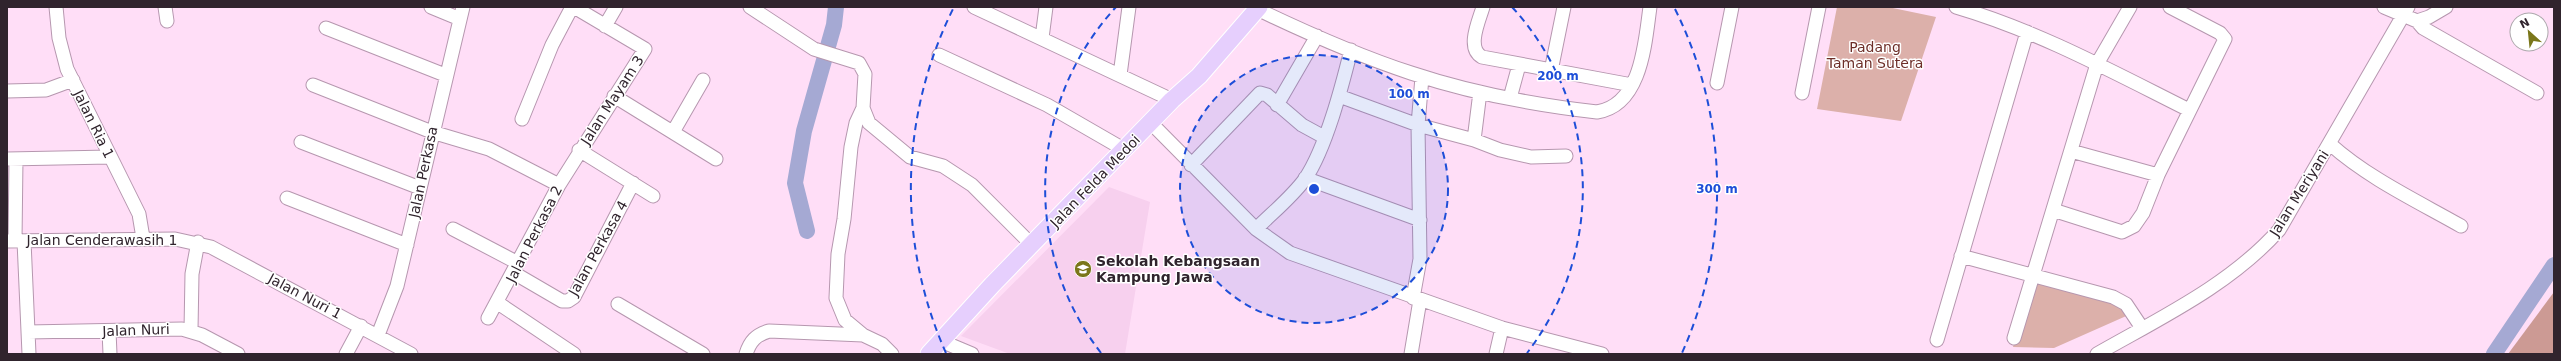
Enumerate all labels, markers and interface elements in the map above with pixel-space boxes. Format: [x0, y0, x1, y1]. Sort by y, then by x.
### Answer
north arrow [2509, 12, 2549, 52]
text: N [2518, 16, 2532, 31]
park label: Padang Taman Sutera [1826, 39, 1923, 71]
street label: Jalan Mayam 3 [577, 52, 647, 148]
text: 200 m [1537, 69, 1579, 83]
street label: Jalan Ria 1 [70, 86, 117, 161]
text: 100 m [1388, 87, 1430, 101]
street label: Jalan Perkasa [405, 125, 441, 220]
street label: Jalan Felda Medoi [1046, 131, 1143, 231]
street label: Jalan Meriyani [2266, 147, 2332, 240]
centre of rings [1307, 182, 1321, 196]
text: 300 m [1696, 182, 1738, 196]
street label: Jalan Perkasa 2 [502, 183, 565, 286]
street label: Jalan Perkasa 4 [565, 197, 631, 299]
street label: Jalan Cenderawasih 1 [25, 232, 178, 248]
place label: Sekolah Kebangsaan Kampung Jawa [1096, 253, 1260, 285]
school or university icon: Sekolah Kebangsaan Kampung Jawa [1073, 259, 1093, 279]
street label: Jalan Nuri 1 [265, 269, 344, 322]
street label: Jalan Nuri [101, 321, 170, 339]

